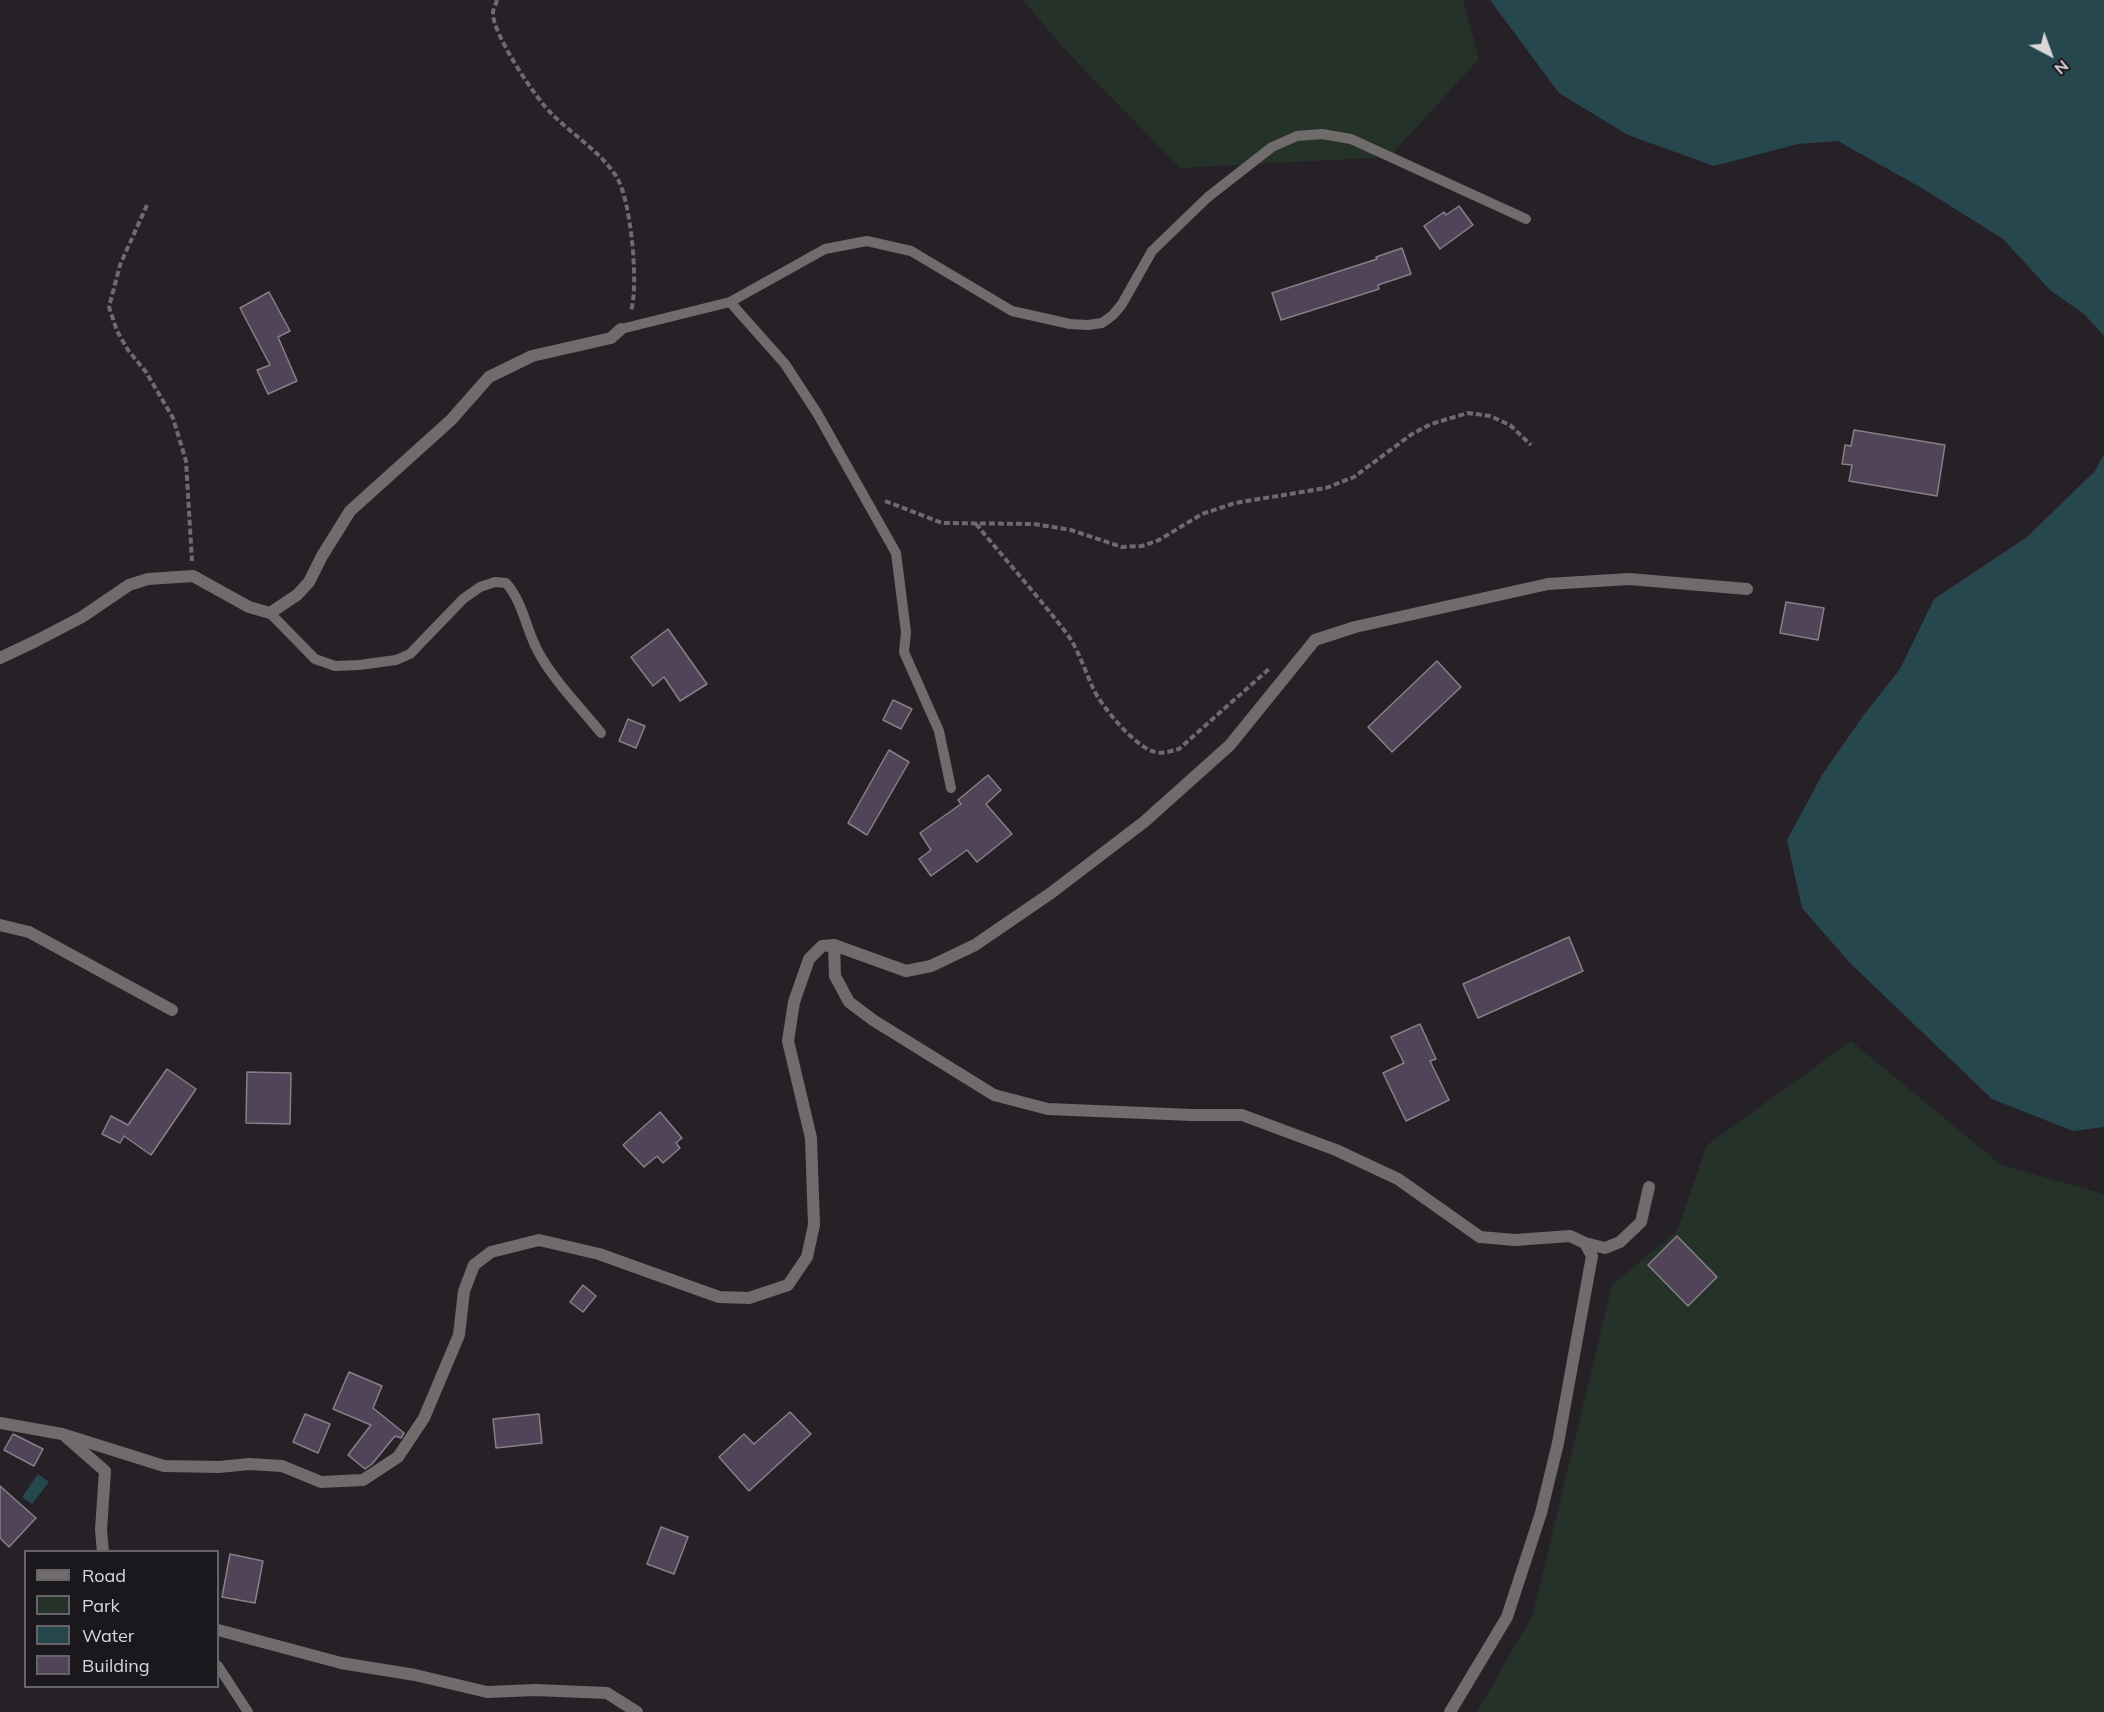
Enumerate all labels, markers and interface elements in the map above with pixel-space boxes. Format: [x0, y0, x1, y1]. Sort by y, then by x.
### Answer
north arrow [2020, 24, 2080, 84]
text: N [2051, 56, 2073, 79]
legend [24, 1550, 219, 1688]
text: Road [82, 1564, 126, 1587]
text: Park [82, 1594, 120, 1617]
text: Water [82, 1624, 134, 1647]
text: Building [82, 1654, 150, 1677]

